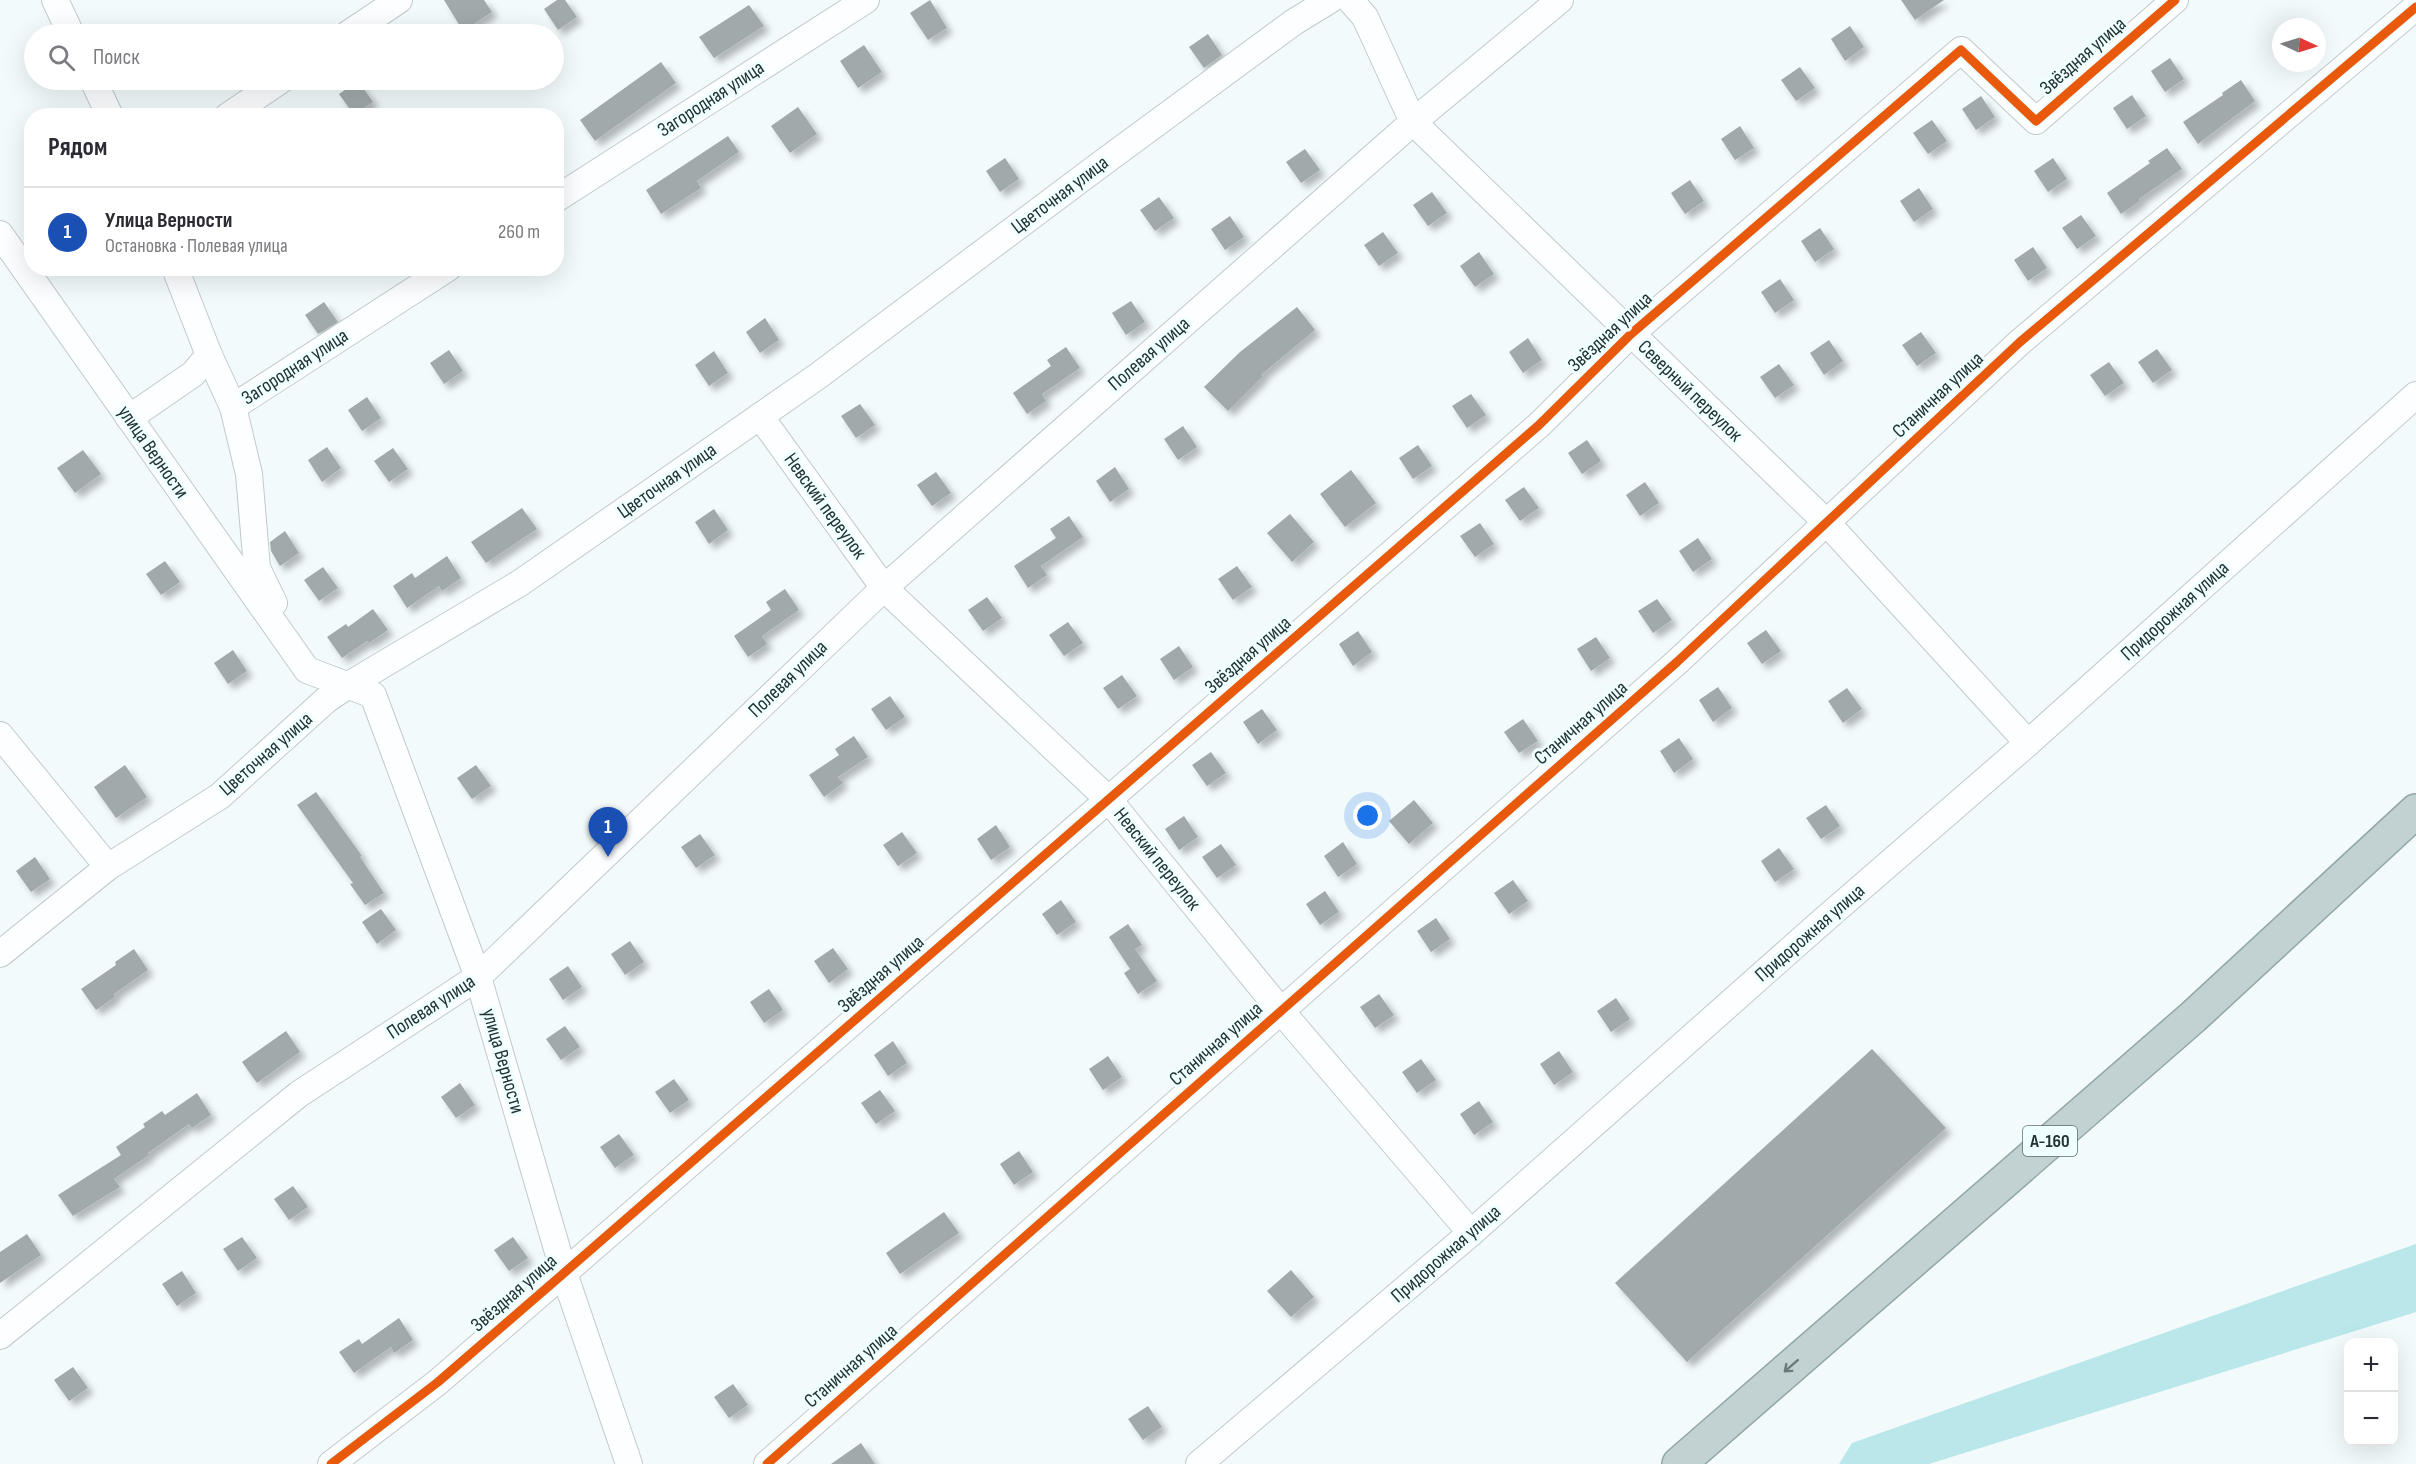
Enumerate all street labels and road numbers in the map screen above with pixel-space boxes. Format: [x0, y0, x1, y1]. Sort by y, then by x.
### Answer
street label: Звёздная улица [2035, 12, 2131, 100]
street label: Загородная улица [653, 56, 769, 142]
street label: Цветочная улица [1007, 151, 1113, 239]
street label: Звёздная улица [1563, 287, 1657, 377]
street label: Полевая улица [1103, 312, 1195, 396]
street label: Загородная улица [237, 324, 353, 410]
street label: Северный переулок [1633, 335, 1748, 447]
street label: Станичная улица [1887, 347, 1989, 443]
street label: улица Верности [112, 401, 194, 503]
street label: Цветочная улица [613, 438, 721, 524]
street label: Невский переулок [779, 448, 872, 564]
street label: Придорожная улица [2116, 556, 2234, 666]
street label: Звёздная улица [1200, 611, 1296, 699]
street label: Полевая улица [744, 635, 832, 723]
street label: Станичная улица [1529, 676, 1633, 770]
street label: Цветочная улица [215, 707, 317, 801]
street label: Невский переулок [1108, 803, 1206, 915]
street label: Придорожная улица [1750, 879, 1870, 987]
street label: Звёздная улица [833, 930, 929, 1018]
street label: Полевая улица [382, 970, 480, 1044]
street label: Станичная улица [1164, 997, 1268, 1091]
street label: улица Верности [477, 1006, 529, 1116]
road number: А-160 [2023, 1126, 2077, 1156]
street label: Придорожная улица [1386, 1200, 1506, 1308]
street label: Звёздная улица [466, 1249, 562, 1337]
street label: Станичная улица [799, 1319, 903, 1413]

